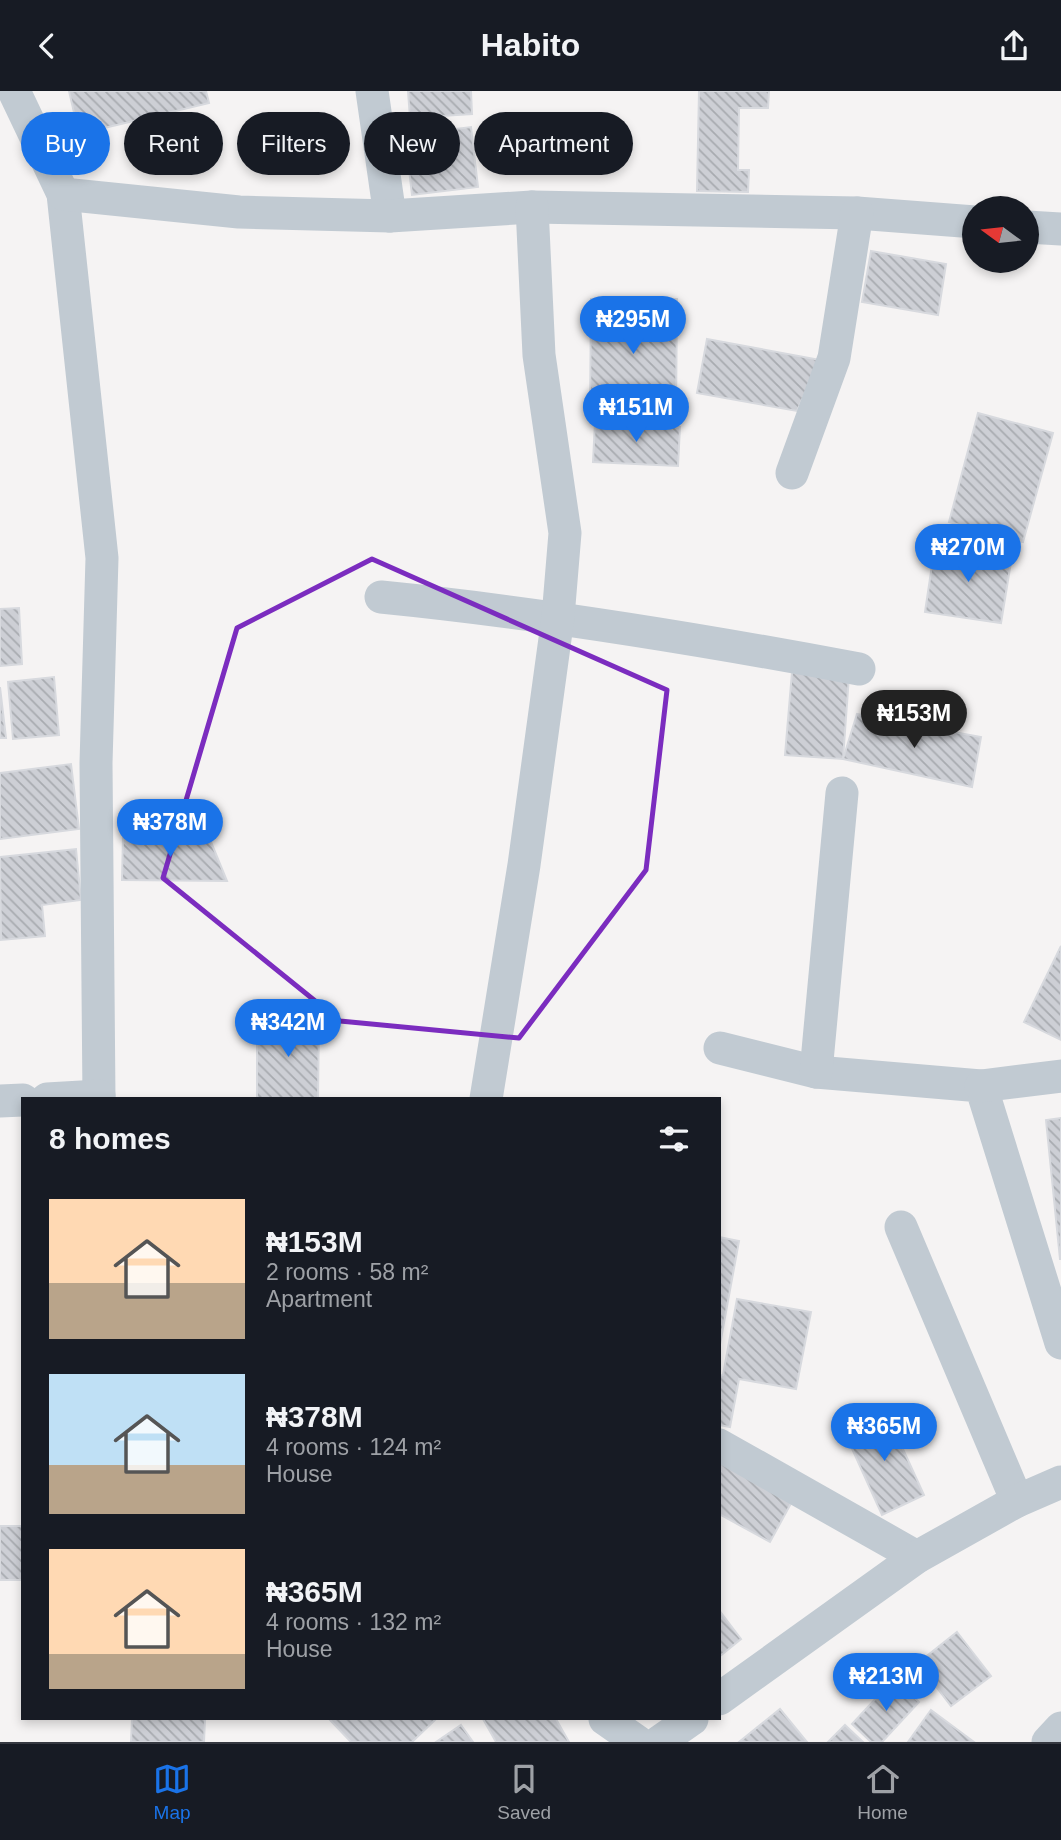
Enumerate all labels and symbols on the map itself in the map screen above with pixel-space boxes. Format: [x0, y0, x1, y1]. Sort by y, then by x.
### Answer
north arrow [962, 196, 1040, 273]
pin: ₦295M [584, 296, 682, 356]
pin: ₦151M [587, 385, 685, 444]
pin: ₦270M [919, 525, 1017, 584]
pin: ₦153M [865, 691, 963, 750]
pin: ₦378M [121, 799, 219, 859]
pin: ₦342M [239, 999, 337, 1059]
pin: ₦365M [835, 1403, 933, 1463]
pin: ₦213M [837, 1653, 935, 1713]

